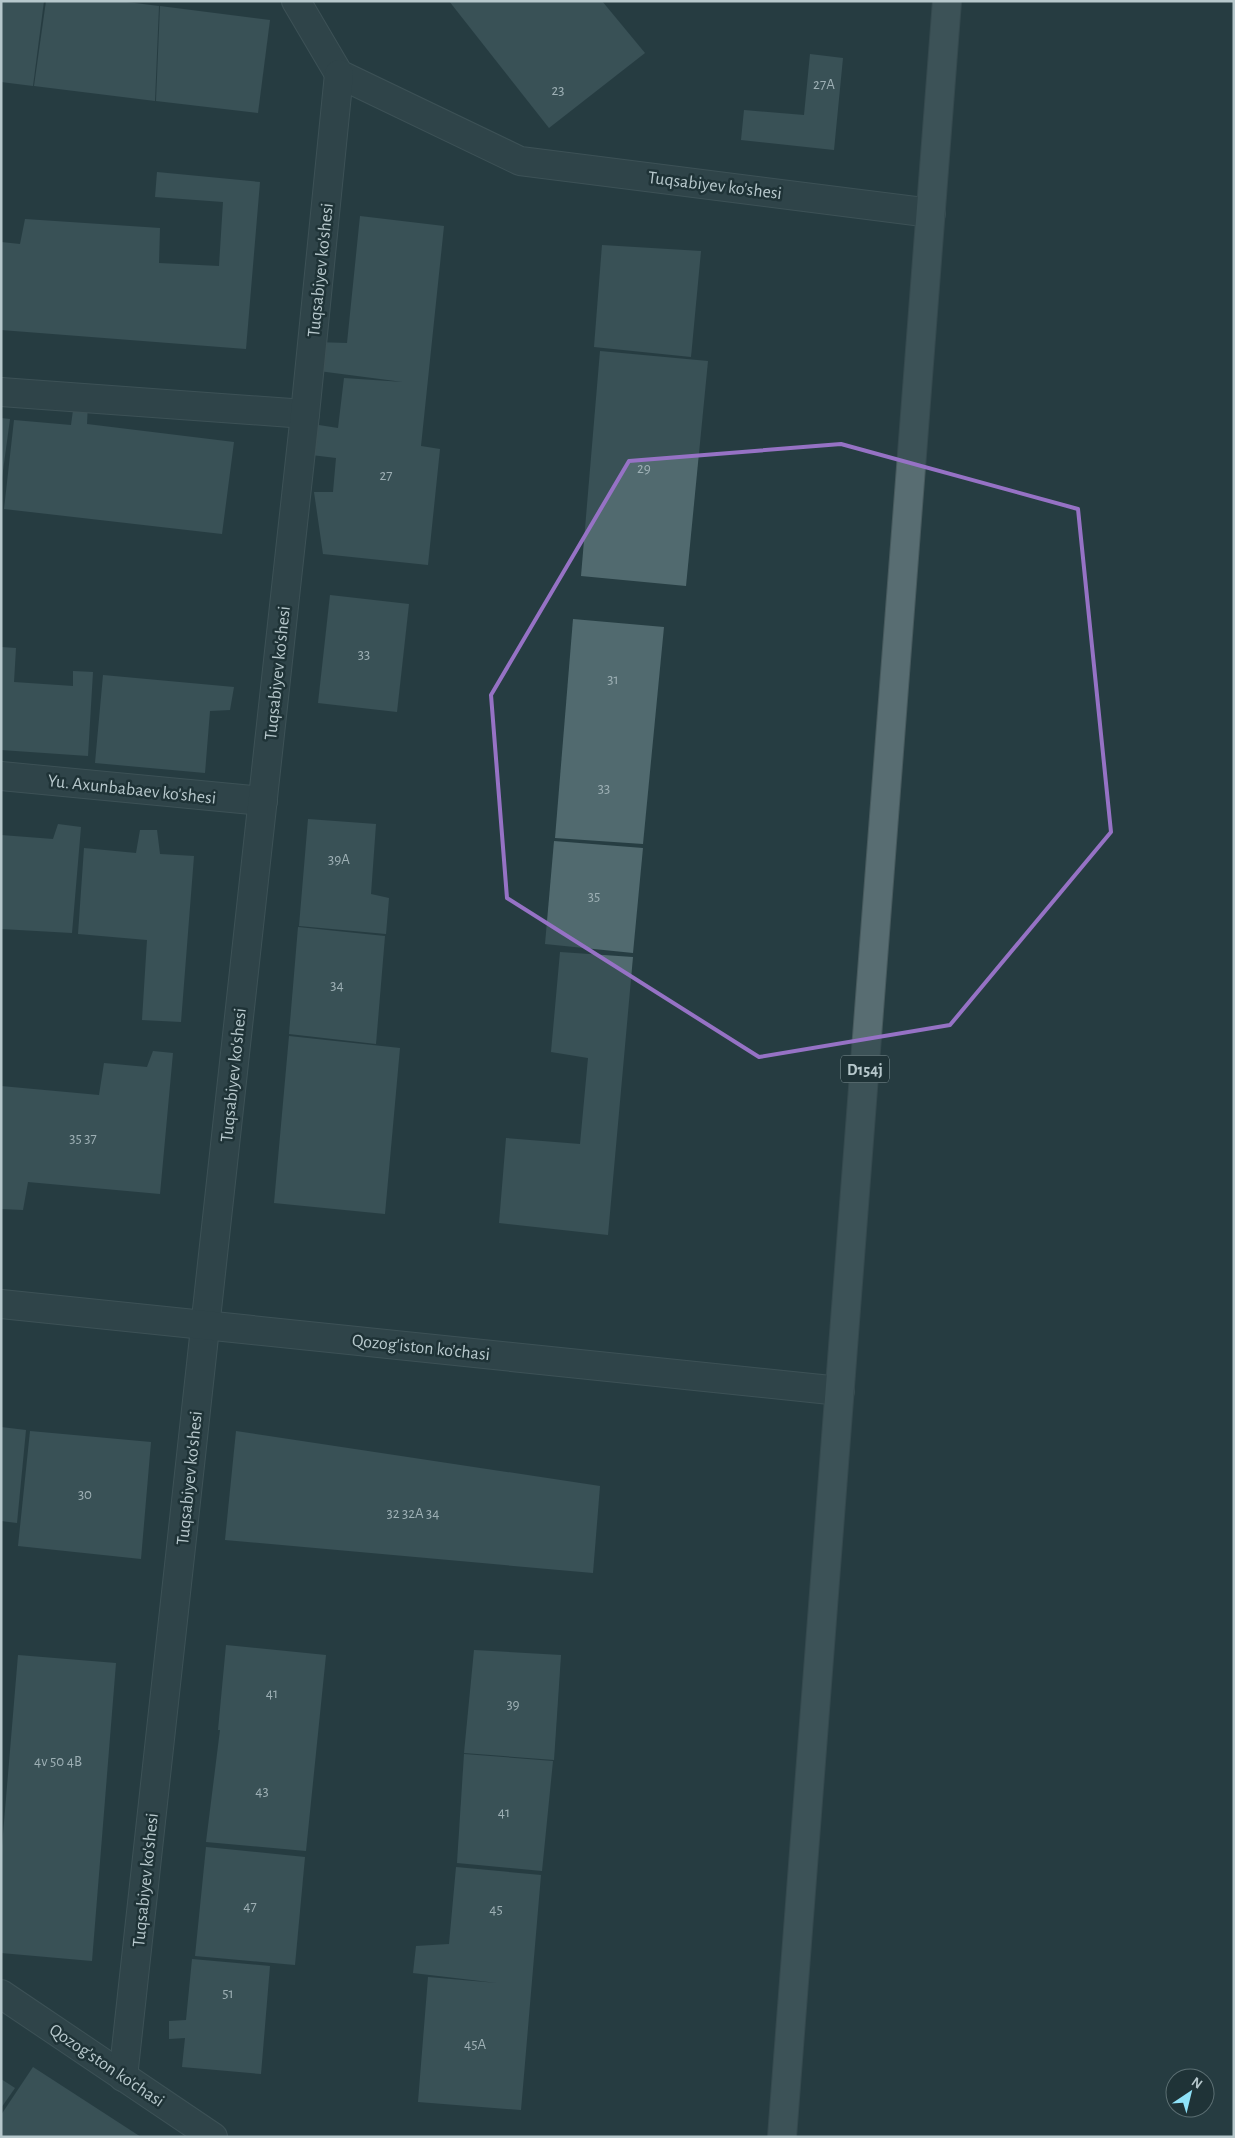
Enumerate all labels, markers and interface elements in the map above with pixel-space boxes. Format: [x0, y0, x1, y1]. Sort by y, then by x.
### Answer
house number: 27A [813, 77, 835, 92]
house number: 23 [551, 83, 565, 98]
street label: Tuqsabiyev ko'shesi [647, 169, 783, 203]
street label: Tuqsabiyev ko'shesi [305, 202, 337, 338]
house number: 29 [637, 461, 651, 476]
house number: 27 [379, 468, 393, 483]
street label: Tuqsabiyev ko'shesi [262, 605, 294, 741]
house number: 33 [358, 647, 370, 662]
house number: 31 [607, 672, 619, 687]
street label: Yu. Axunbabaev ko'shesi [47, 772, 217, 808]
house number: 33 [598, 781, 610, 796]
house number: 39A [328, 852, 350, 867]
house number: 35 [588, 889, 600, 904]
house number: 34 [330, 978, 344, 993]
street label: Tuqsabiyev ko'shesi [218, 1007, 250, 1143]
road number: D154j [841, 1056, 889, 1082]
house number: 35 37 [69, 1131, 97, 1146]
street label: Qozog'iston ko'chasi [351, 1332, 491, 1364]
street label: Tuqsabiyev ko'shesi [174, 1410, 206, 1546]
house number: 30 [78, 1487, 92, 1502]
house number: 32 32A 34 [386, 1506, 440, 1521]
house number: 41 [266, 1686, 278, 1701]
house number: 39 [506, 1697, 520, 1712]
house number: 4v 50 4B [34, 1754, 82, 1769]
house number: 43 [255, 1784, 269, 1799]
house number: 41 [498, 1805, 510, 1820]
street label: Tuqsabiyev ko'shesi [130, 1812, 162, 1948]
house number: 47 [243, 1899, 257, 1914]
house number: 45 [489, 1902, 503, 1917]
house number: 51 [222, 1986, 234, 2001]
street label: Qozog'ston ko'chasi [46, 2021, 167, 2111]
house number: 45A [464, 2037, 486, 2052]
north arrow [1165, 2068, 1215, 2118]
text: N [1189, 2075, 1205, 2092]

